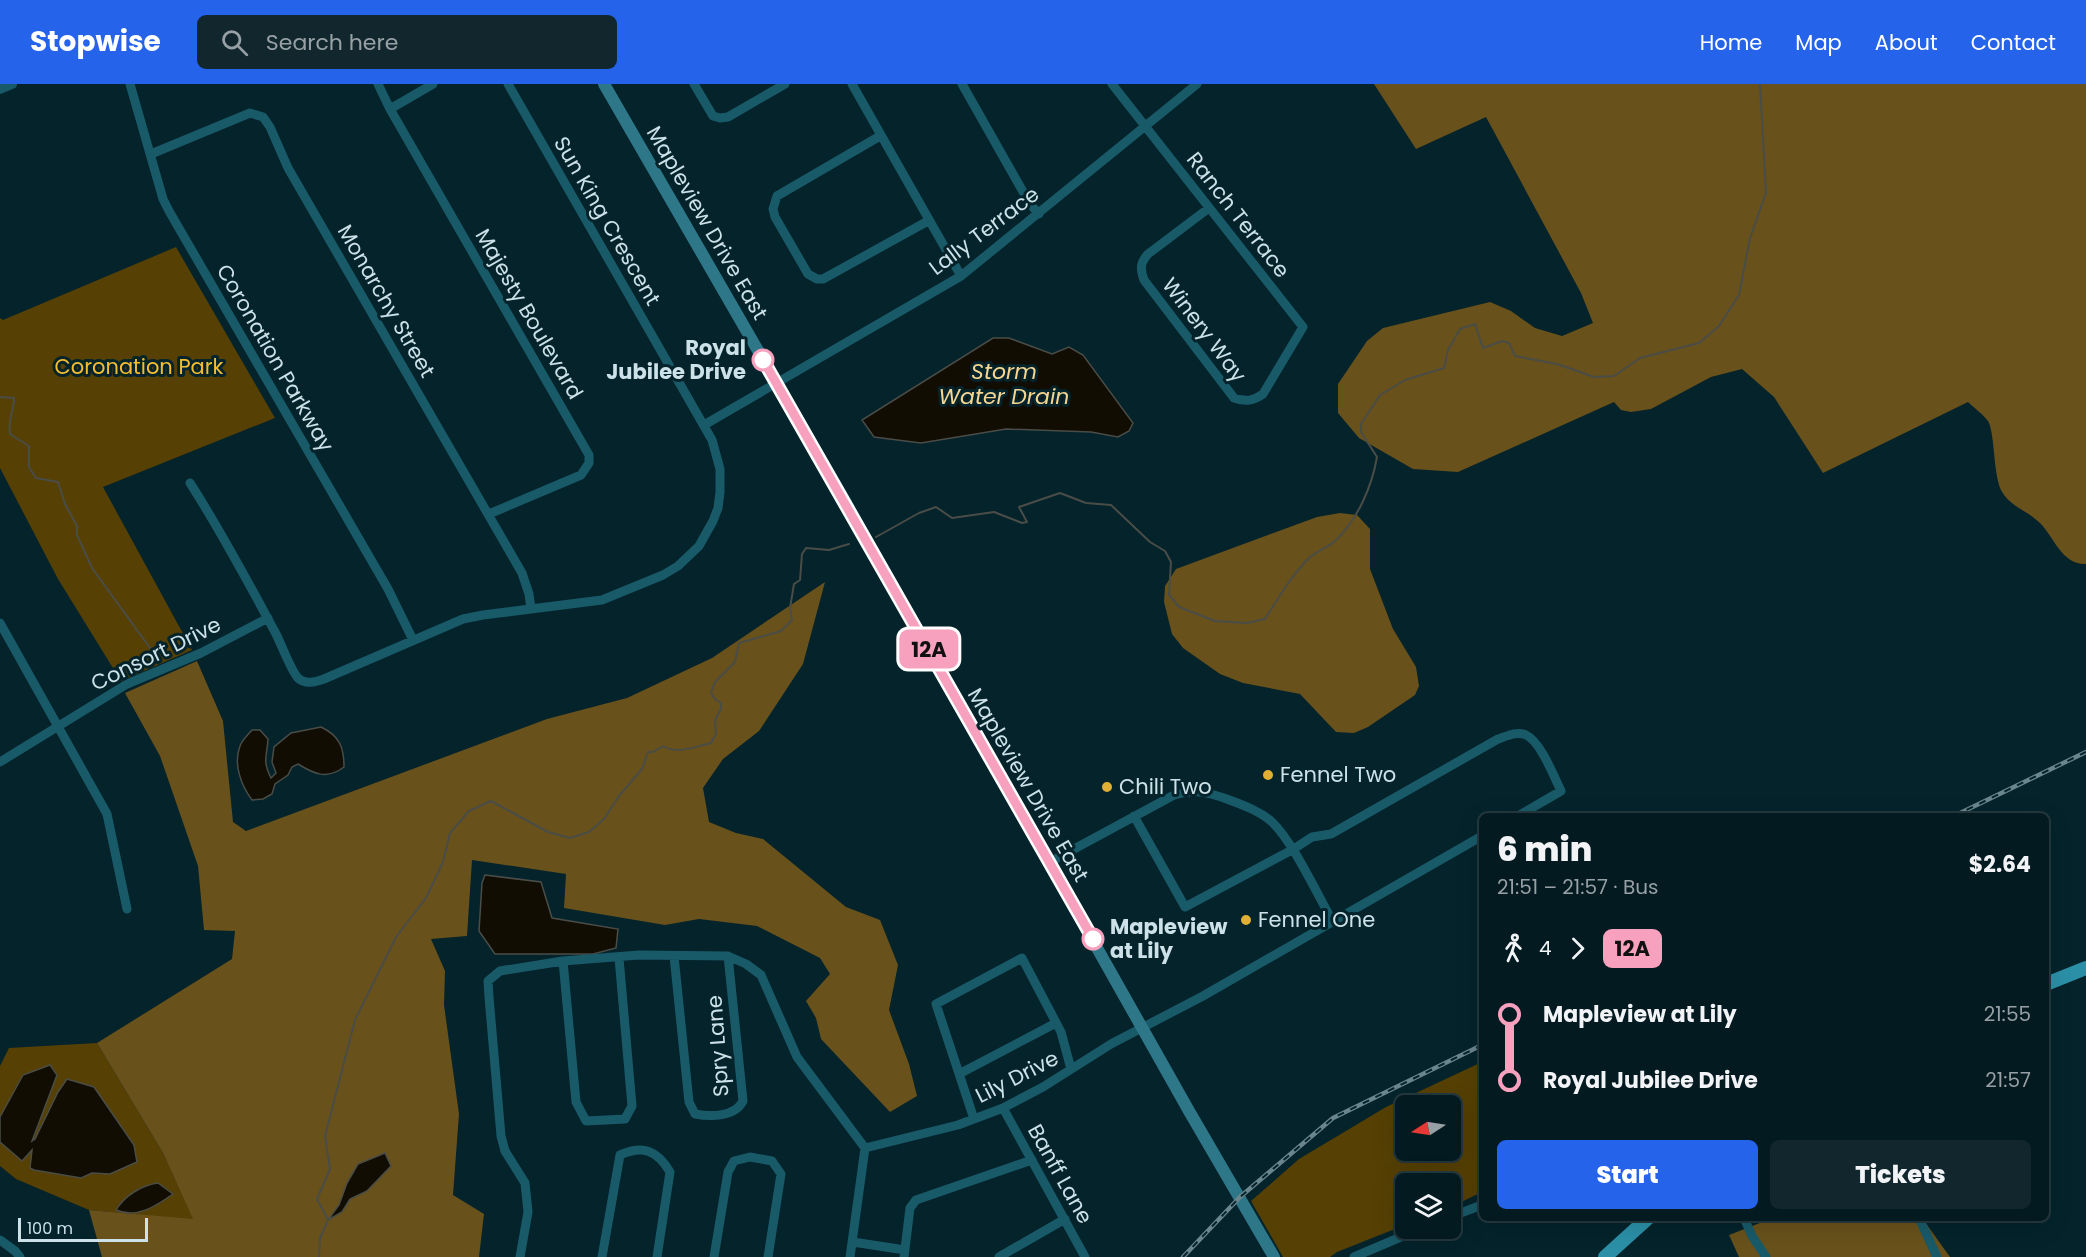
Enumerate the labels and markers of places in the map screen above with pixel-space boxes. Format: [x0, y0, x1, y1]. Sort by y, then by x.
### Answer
place label: Royal Jubilee Drive [606, 333, 746, 386]
marker: Royal Jubilee Drive [752, 349, 774, 371]
place label: Fennel Two [1280, 760, 1396, 789]
marker: Fennel Two [1261, 768, 1275, 782]
place label: Chili Two [1119, 772, 1212, 801]
marker: Chili Two [1100, 780, 1114, 794]
place label: Fennel One [1258, 905, 1375, 934]
place label: Mapleview at Lily [1110, 912, 1228, 965]
marker: Fennel One [1239, 913, 1253, 927]
marker: Mapleview at Lily [1082, 928, 1104, 950]

